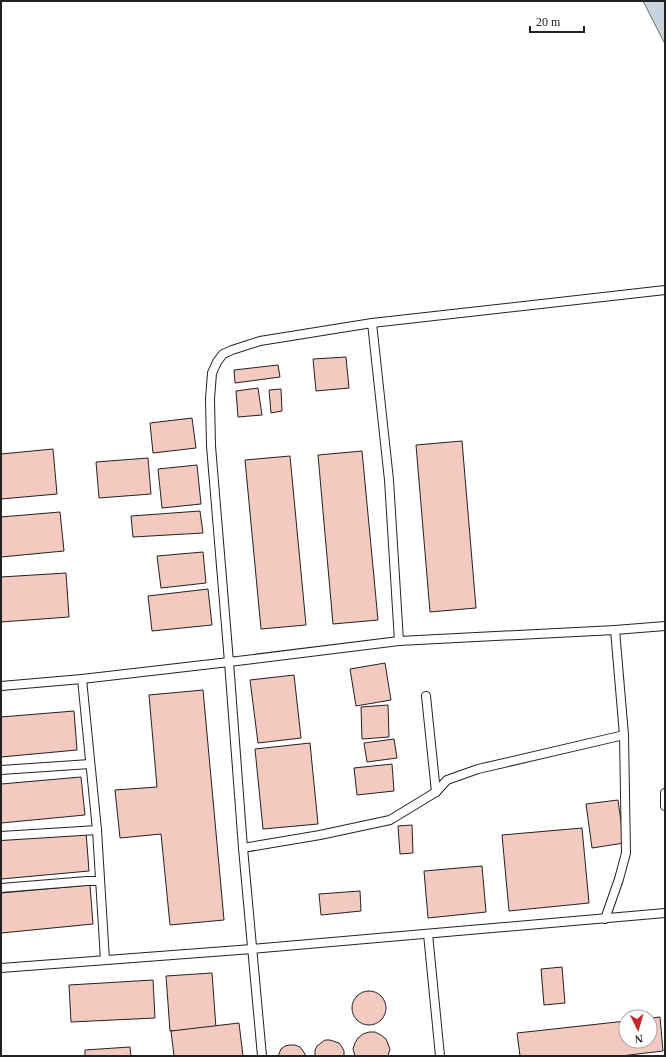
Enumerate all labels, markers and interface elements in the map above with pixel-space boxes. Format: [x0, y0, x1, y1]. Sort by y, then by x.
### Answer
scale bar [530, 8, 584, 34]
text: 20 m [536, 15, 561, 29]
north arrow [618, 1009, 658, 1049]
text: N [634, 1033, 643, 1045]

